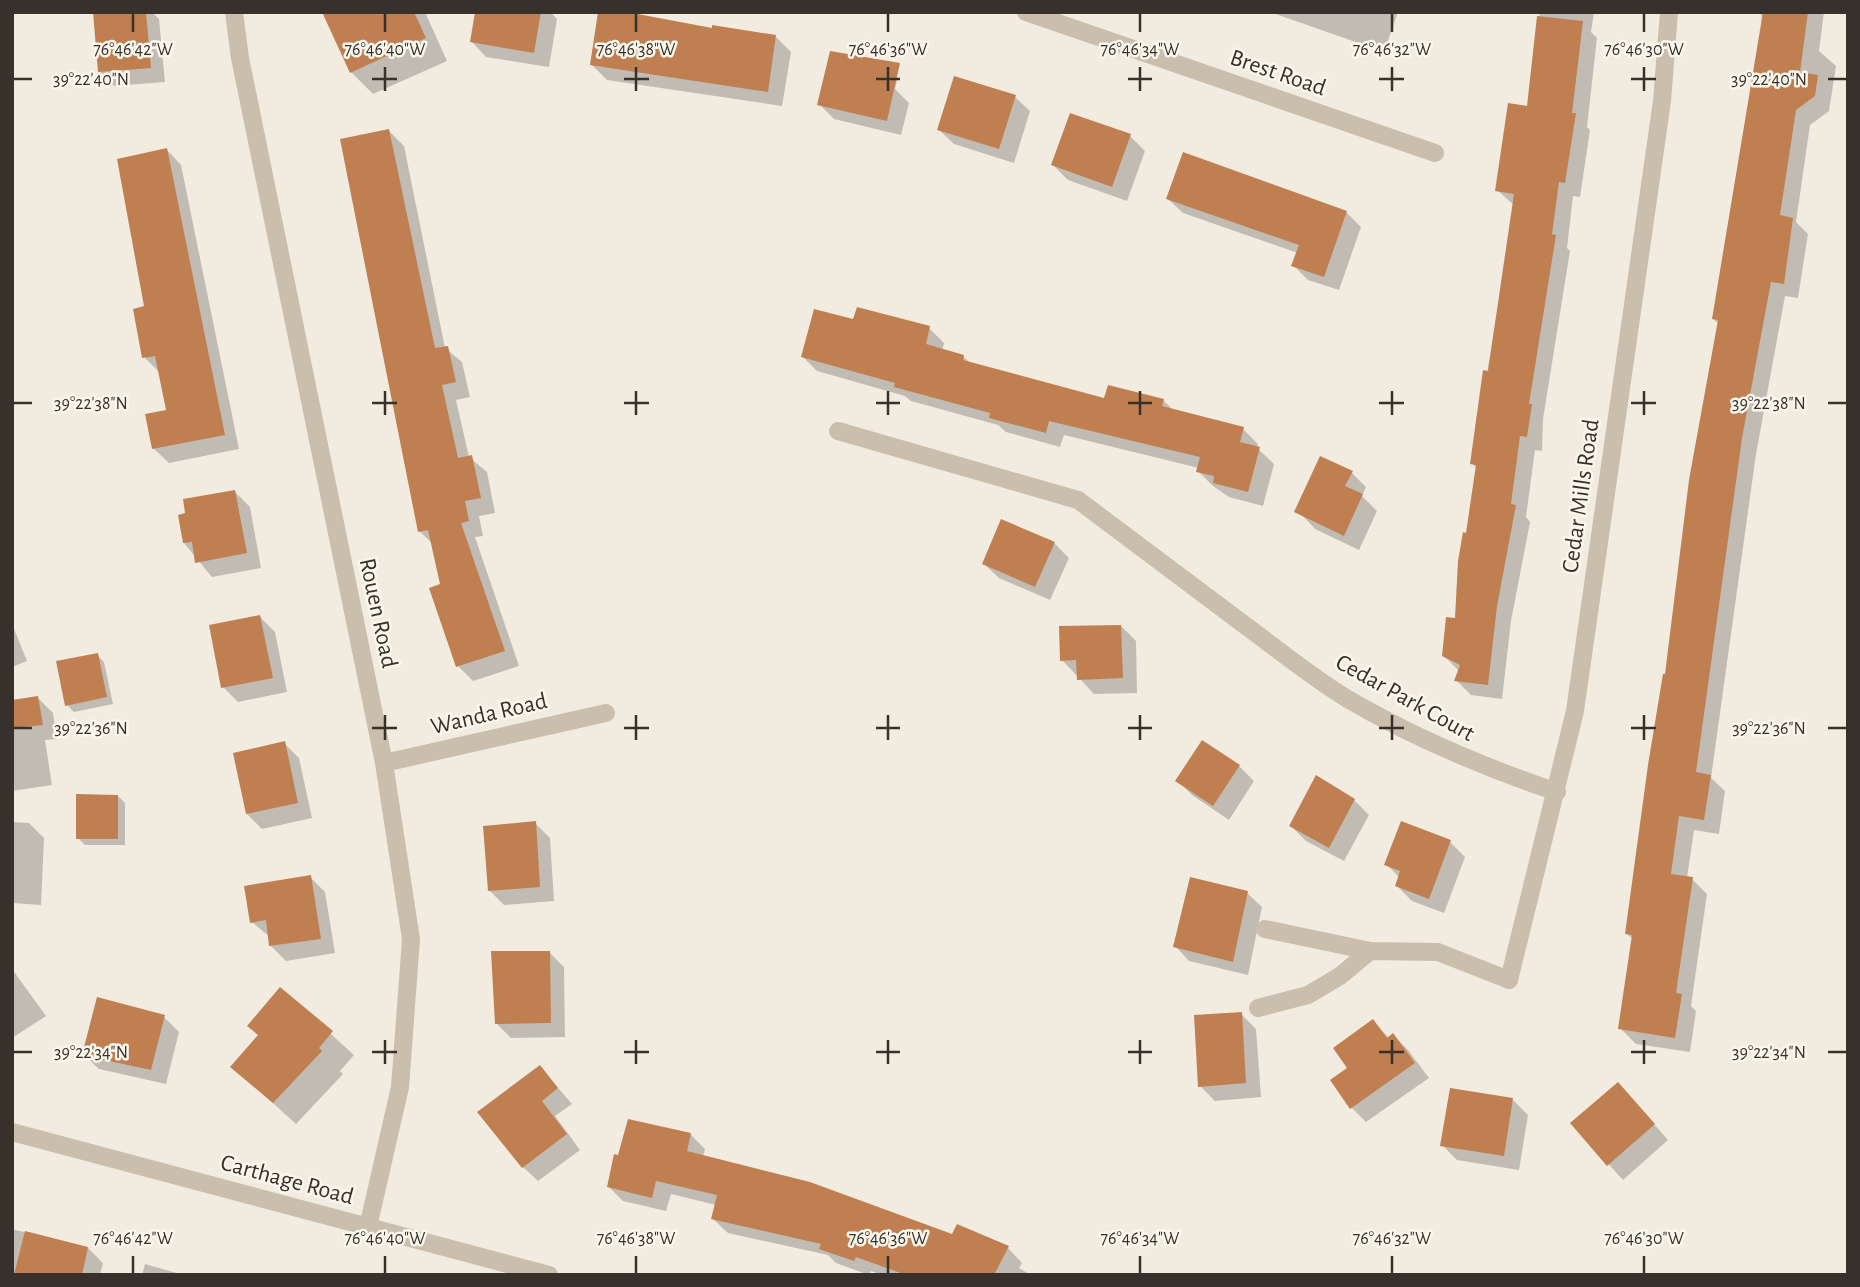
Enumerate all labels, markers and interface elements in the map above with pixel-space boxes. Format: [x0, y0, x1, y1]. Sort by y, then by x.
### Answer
text: 76°46'42"W [93, 41, 173, 59]
text: 76°46'40"W [345, 41, 425, 59]
text: 76°46'38"W [597, 41, 675, 59]
text: 76°46'36"W [849, 41, 927, 59]
text: 76°46'34"W [1101, 41, 1179, 59]
text: 76°46'32"W [1353, 41, 1431, 59]
text: 76°46'30"W [1604, 41, 1684, 59]
street label: Brest Road [1227, 45, 1329, 101]
text: 39°22'40"N [53, 71, 129, 89]
text: 39°22'40"N [1731, 71, 1807, 89]
text: 39°22'38"N [54, 395, 128, 413]
text: 39°22'38"N [1732, 395, 1806, 413]
street label: Cedar Mills Road [1558, 417, 1604, 575]
street label: Rouen Road [355, 556, 401, 670]
street label: Cedar Park Court [1332, 650, 1479, 746]
street label: Wanda Road [429, 689, 549, 739]
text: 39°22'36"N [54, 720, 128, 738]
text: 39°22'36"N [1732, 720, 1806, 738]
text: 39°22'34"N [54, 1044, 128, 1062]
text: 39°22'34"N [1732, 1044, 1806, 1062]
street label: Carthage Road [218, 1151, 356, 1209]
text: 76°46'42"W [93, 1230, 173, 1248]
text: 76°46'40"W [345, 1230, 425, 1248]
text: 76°46'38"W [597, 1230, 675, 1248]
text: 76°46'36"W [849, 1230, 927, 1248]
text: 76°46'34"W [1101, 1230, 1179, 1248]
text: 76°46'32"W [1353, 1230, 1431, 1248]
text: 76°46'30"W [1604, 1230, 1684, 1248]

